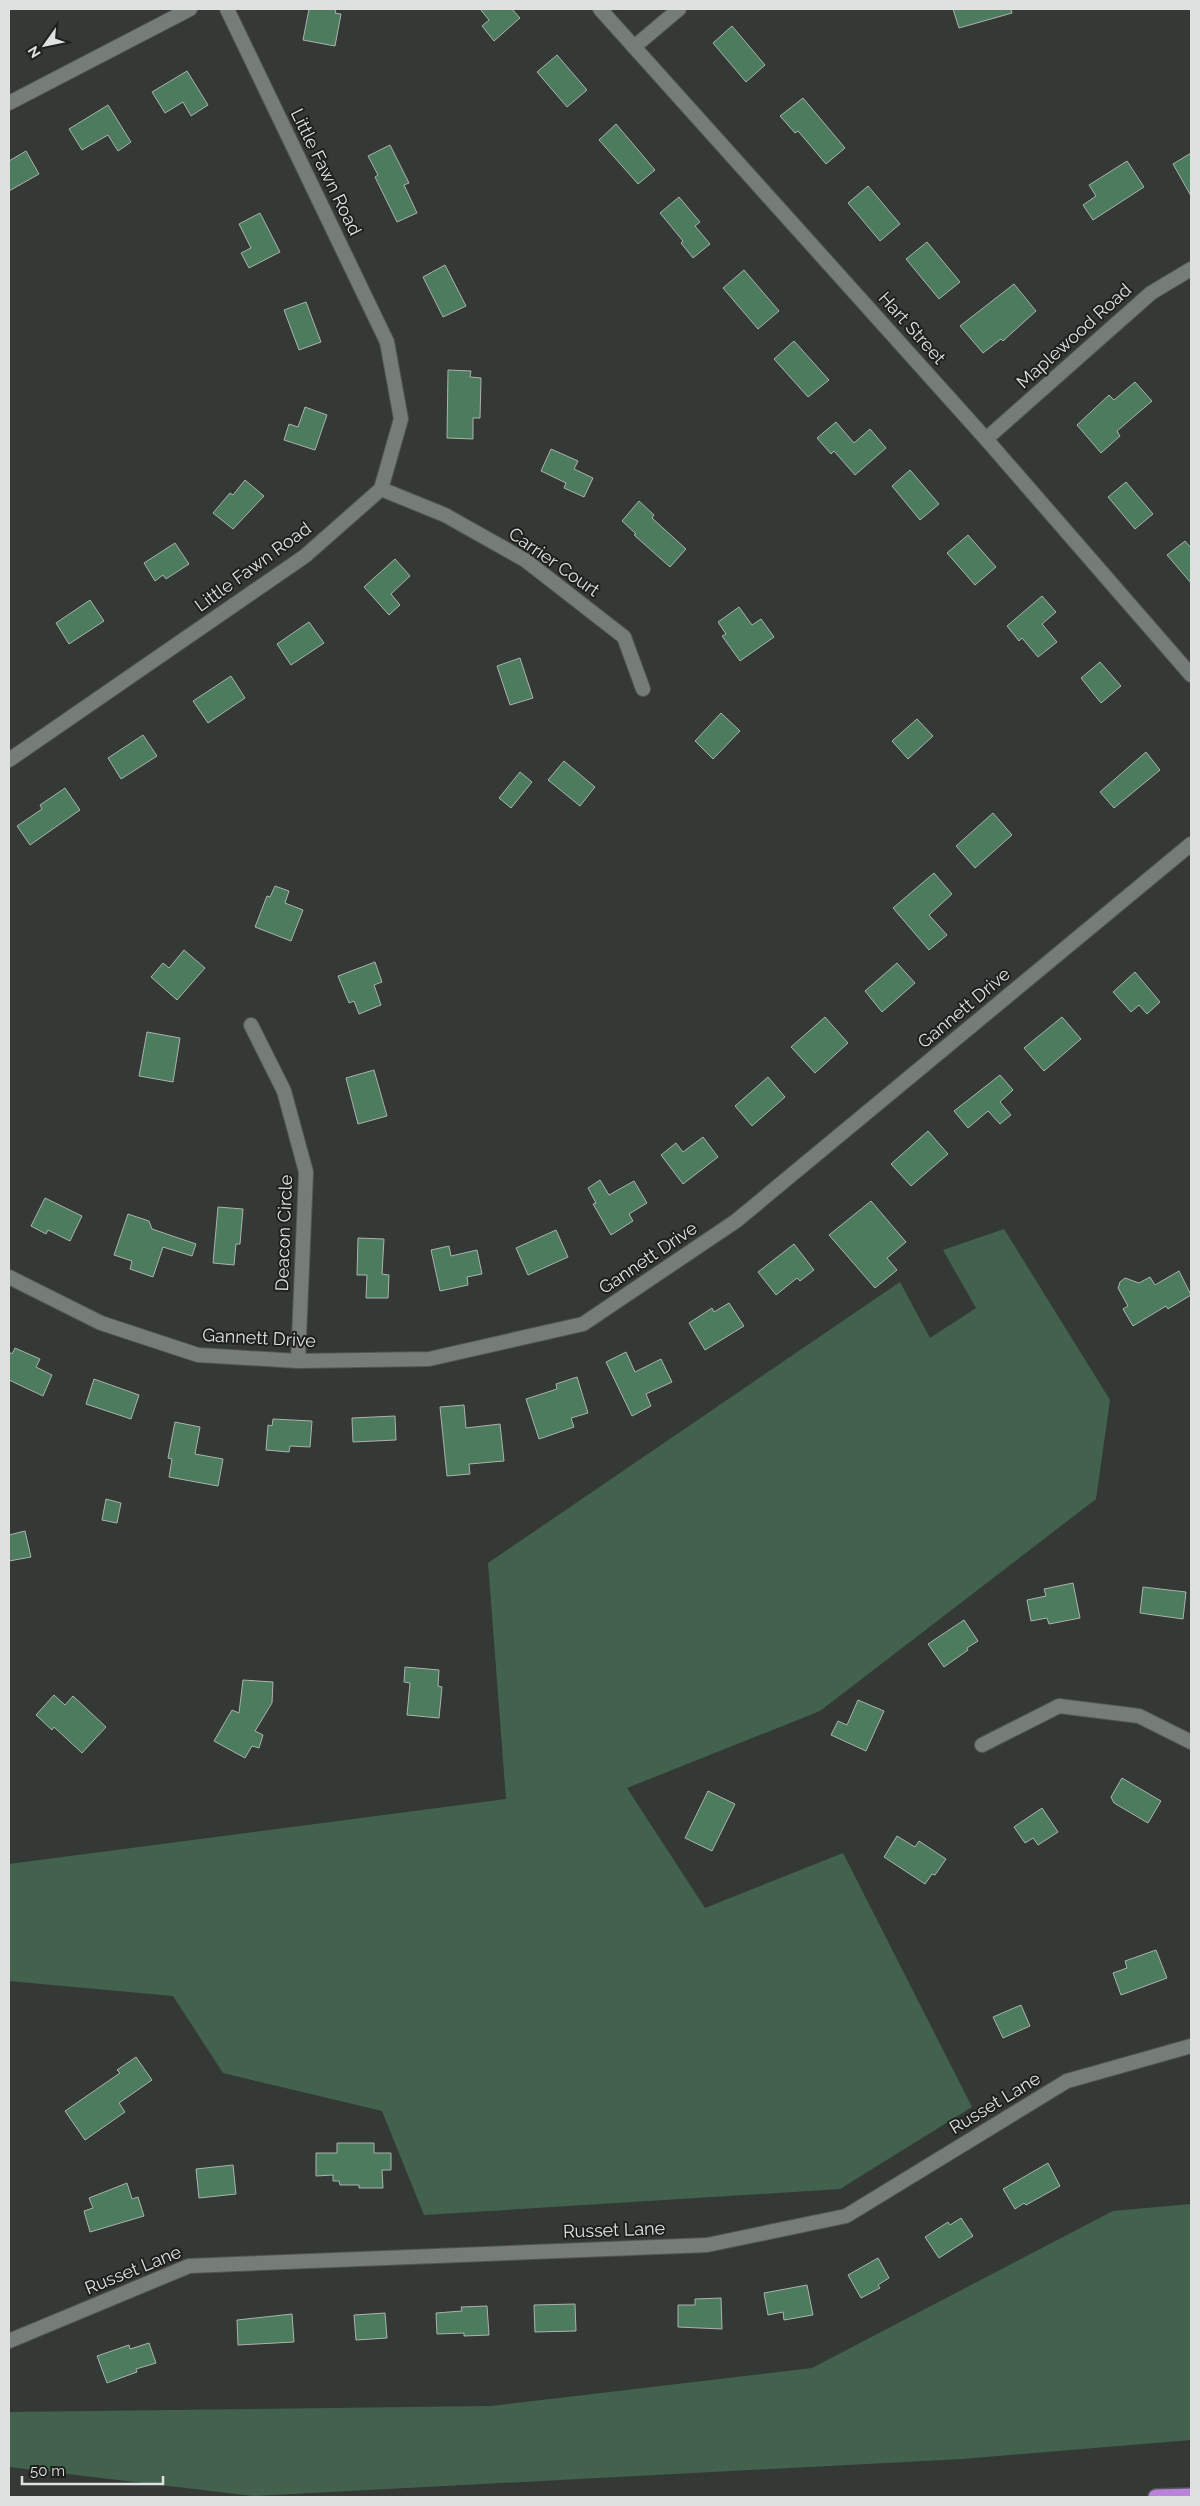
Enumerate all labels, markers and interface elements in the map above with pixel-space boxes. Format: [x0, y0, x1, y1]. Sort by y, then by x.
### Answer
north arrow [20, 20, 70, 70]
text: N [24, 43, 44, 61]
street label: Little Fawn Road [287, 105, 366, 239]
street label: Maplewood Road [1012, 279, 1135, 392]
street label: Hart Street [875, 287, 950, 368]
street label: Little Fawn Road [191, 517, 315, 616]
street label: Carrier Court [505, 523, 604, 601]
street label: Gannett Drive [913, 963, 1014, 1052]
street label: Deacon Circle [271, 1174, 296, 1292]
street label: Gannett Drive [595, 1217, 701, 1298]
street label: Gannett Drive [202, 1324, 317, 1351]
street label: Russet Lane [946, 2067, 1044, 2138]
street label: Russet Lane [563, 2217, 666, 2242]
street label: Russet Lane [82, 2241, 185, 2298]
scale bar [22, 2454, 164, 2486]
text: 50 m [30, 2462, 65, 2480]

